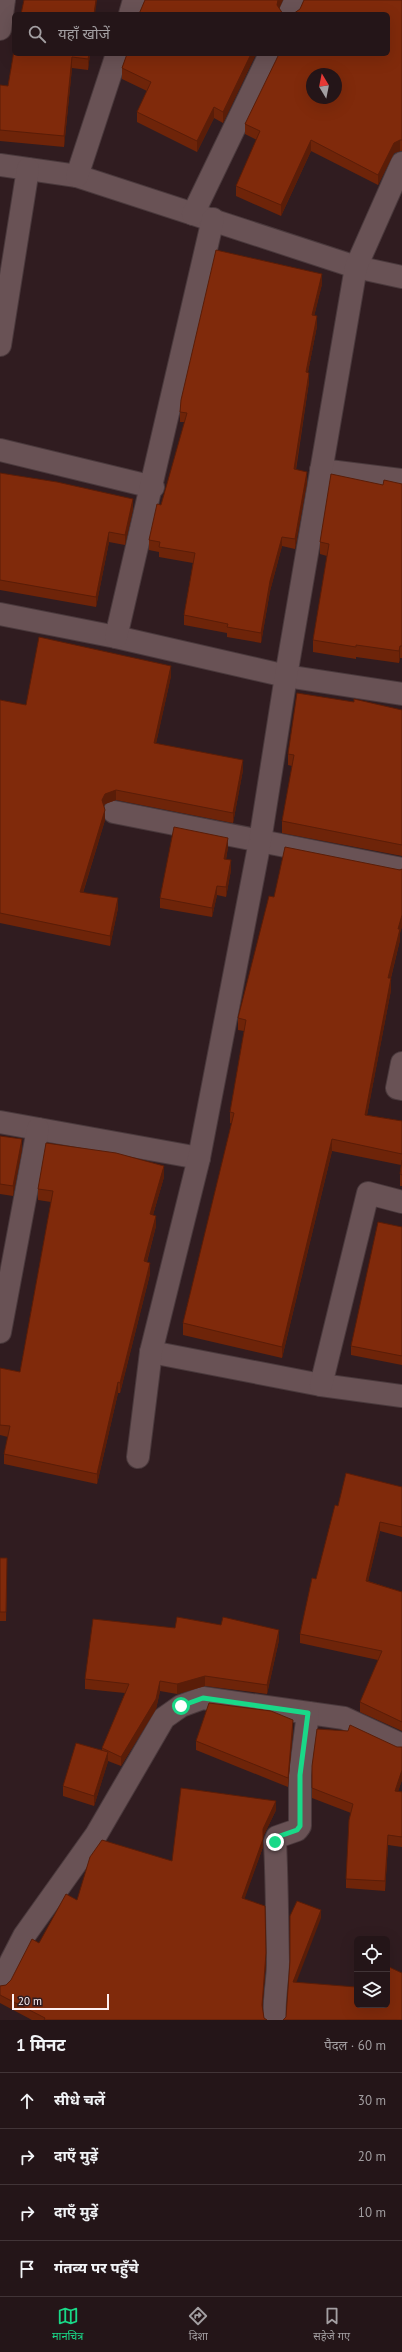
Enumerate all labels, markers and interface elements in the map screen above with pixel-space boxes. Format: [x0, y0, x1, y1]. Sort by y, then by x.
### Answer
search box [12, 12, 390, 56]
icon: search [26, 23, 48, 45]
text: यहाँ खोजें [58, 24, 110, 43]
north arrow [306, 68, 342, 104]
route start [172, 1697, 190, 1715]
route end [266, 1833, 284, 1851]
map controls [354, 1936, 390, 2008]
button: locate [354, 1936, 390, 1972]
button: layers [354, 1972, 390, 2008]
scale bar [12, 1992, 109, 2011]
text: 20 m [18, 1994, 42, 2008]
text: 1 मिनट [16, 2034, 66, 2056]
text: पैदल · 60 m [324, 2037, 386, 2054]
icon: ahead [16, 2090, 38, 2112]
text: सीधे चलें [54, 2090, 105, 2109]
text: 30 m [358, 2092, 386, 2109]
icon: right [16, 2146, 38, 2168]
text: दाएँ मुड़ें [54, 2146, 98, 2165]
text: 20 m [358, 2148, 386, 2165]
icon: right [16, 2202, 38, 2224]
text: दाएँ मुड़ें [54, 2202, 98, 2221]
text: 10 m [358, 2204, 386, 2221]
icon: arrive [16, 2258, 38, 2280]
text: गंतव्य पर पहुँचे [54, 2258, 139, 2277]
tab: मानचित्र [52, 2305, 83, 2344]
tab: दिशा [187, 2305, 209, 2344]
tab: सहेजे गए [313, 2305, 350, 2344]

